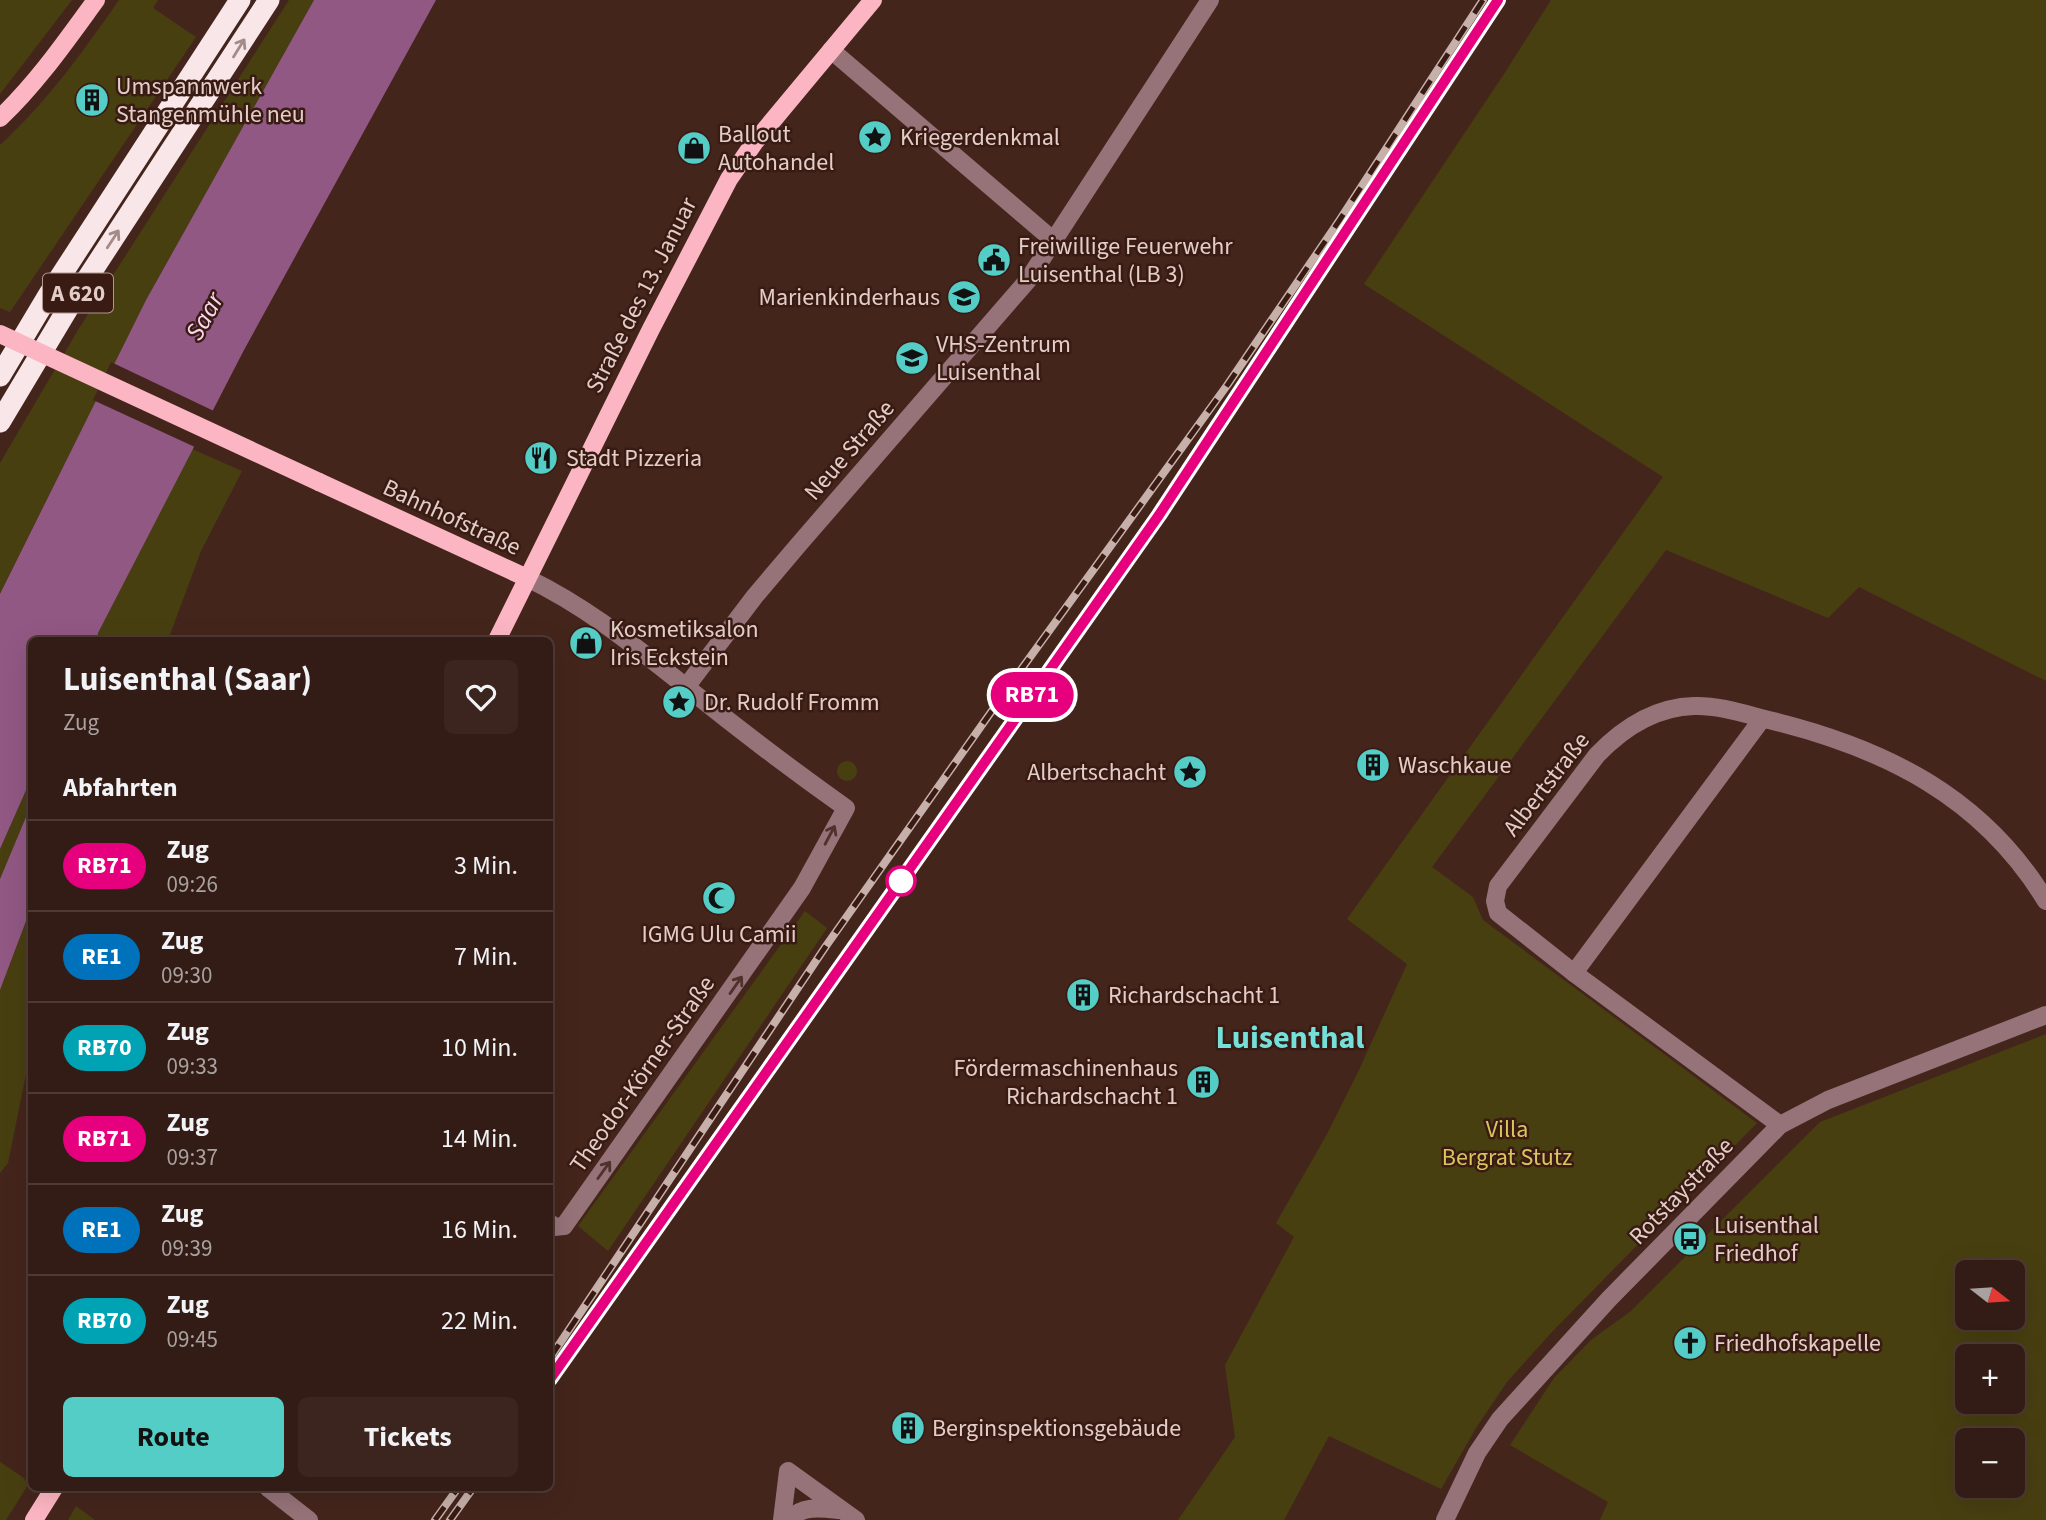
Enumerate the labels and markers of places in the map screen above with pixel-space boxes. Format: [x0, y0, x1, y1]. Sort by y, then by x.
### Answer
place label: Umspannwerk Stangenmühle neu [116, 69, 305, 132]
building icon: Umspannwerk Stangenmühle neu [73, 81, 111, 119]
place label: Ballout Autohandel [718, 117, 834, 180]
place icon: Kriegerdenkmal [856, 118, 894, 156]
place label: Kriegerdenkmal [900, 120, 1060, 155]
shop icon: Ballout Autohandel [675, 129, 713, 167]
place label: Freiwillige Feuerwehr Luisenthal (LB 3) [1018, 229, 1233, 292]
public building icon: Freiwillige Feuerwehr Luisenthal (LB 3) [975, 241, 1013, 279]
school or university icon: Marienkinderhaus [945, 278, 983, 316]
place label: Marienkinderhaus [758, 280, 940, 315]
place label: VHS-Zentrum Luisenthal [936, 327, 1071, 390]
school or university icon: VHS-Zentrum Luisenthal [893, 339, 931, 377]
restaurant icon: Stadt Pizzeria [522, 439, 560, 477]
place label: Stadt Pizzeria [566, 441, 702, 476]
place label: Kosmetiksalon Iris Eckstein [610, 612, 759, 675]
shop icon: Kosmetiksalon Iris Eckstein [567, 624, 605, 662]
place icon: Dr. Rudolf Fromm [660, 683, 698, 721]
place label: Dr. Rudolf Fromm [704, 685, 880, 720]
building icon: Waschkaue [1354, 746, 1392, 784]
place label: Waschkaue [1398, 748, 1511, 783]
place icon: Albertschacht [1171, 753, 1209, 791]
place label: Albertschacht [1027, 755, 1166, 790]
unlabelled marker [886, 866, 916, 896]
mosque icon: IGMG Ulu Camii [700, 879, 738, 917]
place label: IGMG Ulu Camii [641, 917, 797, 952]
building icon: Richardschacht 1 [1064, 976, 1102, 1014]
place label: Richardschacht 1 [1108, 978, 1280, 1013]
place label: Fördermaschinenhaus Richardschacht 1 [953, 1051, 1178, 1114]
building icon: Fördermaschinenhaus Richardschacht 1 [1184, 1063, 1222, 1101]
place label: Luisenthal Friedhof [1714, 1208, 1819, 1271]
bus stop icon: Luisenthal Friedhof [1671, 1220, 1709, 1258]
church icon: Friedhofskapelle [1671, 1324, 1709, 1362]
place label: Friedhofskapelle [1714, 1326, 1881, 1361]
building icon: Berginspektionsgebäude [889, 1409, 927, 1447]
place label: Berginspektionsgebäude [932, 1411, 1181, 1446]

